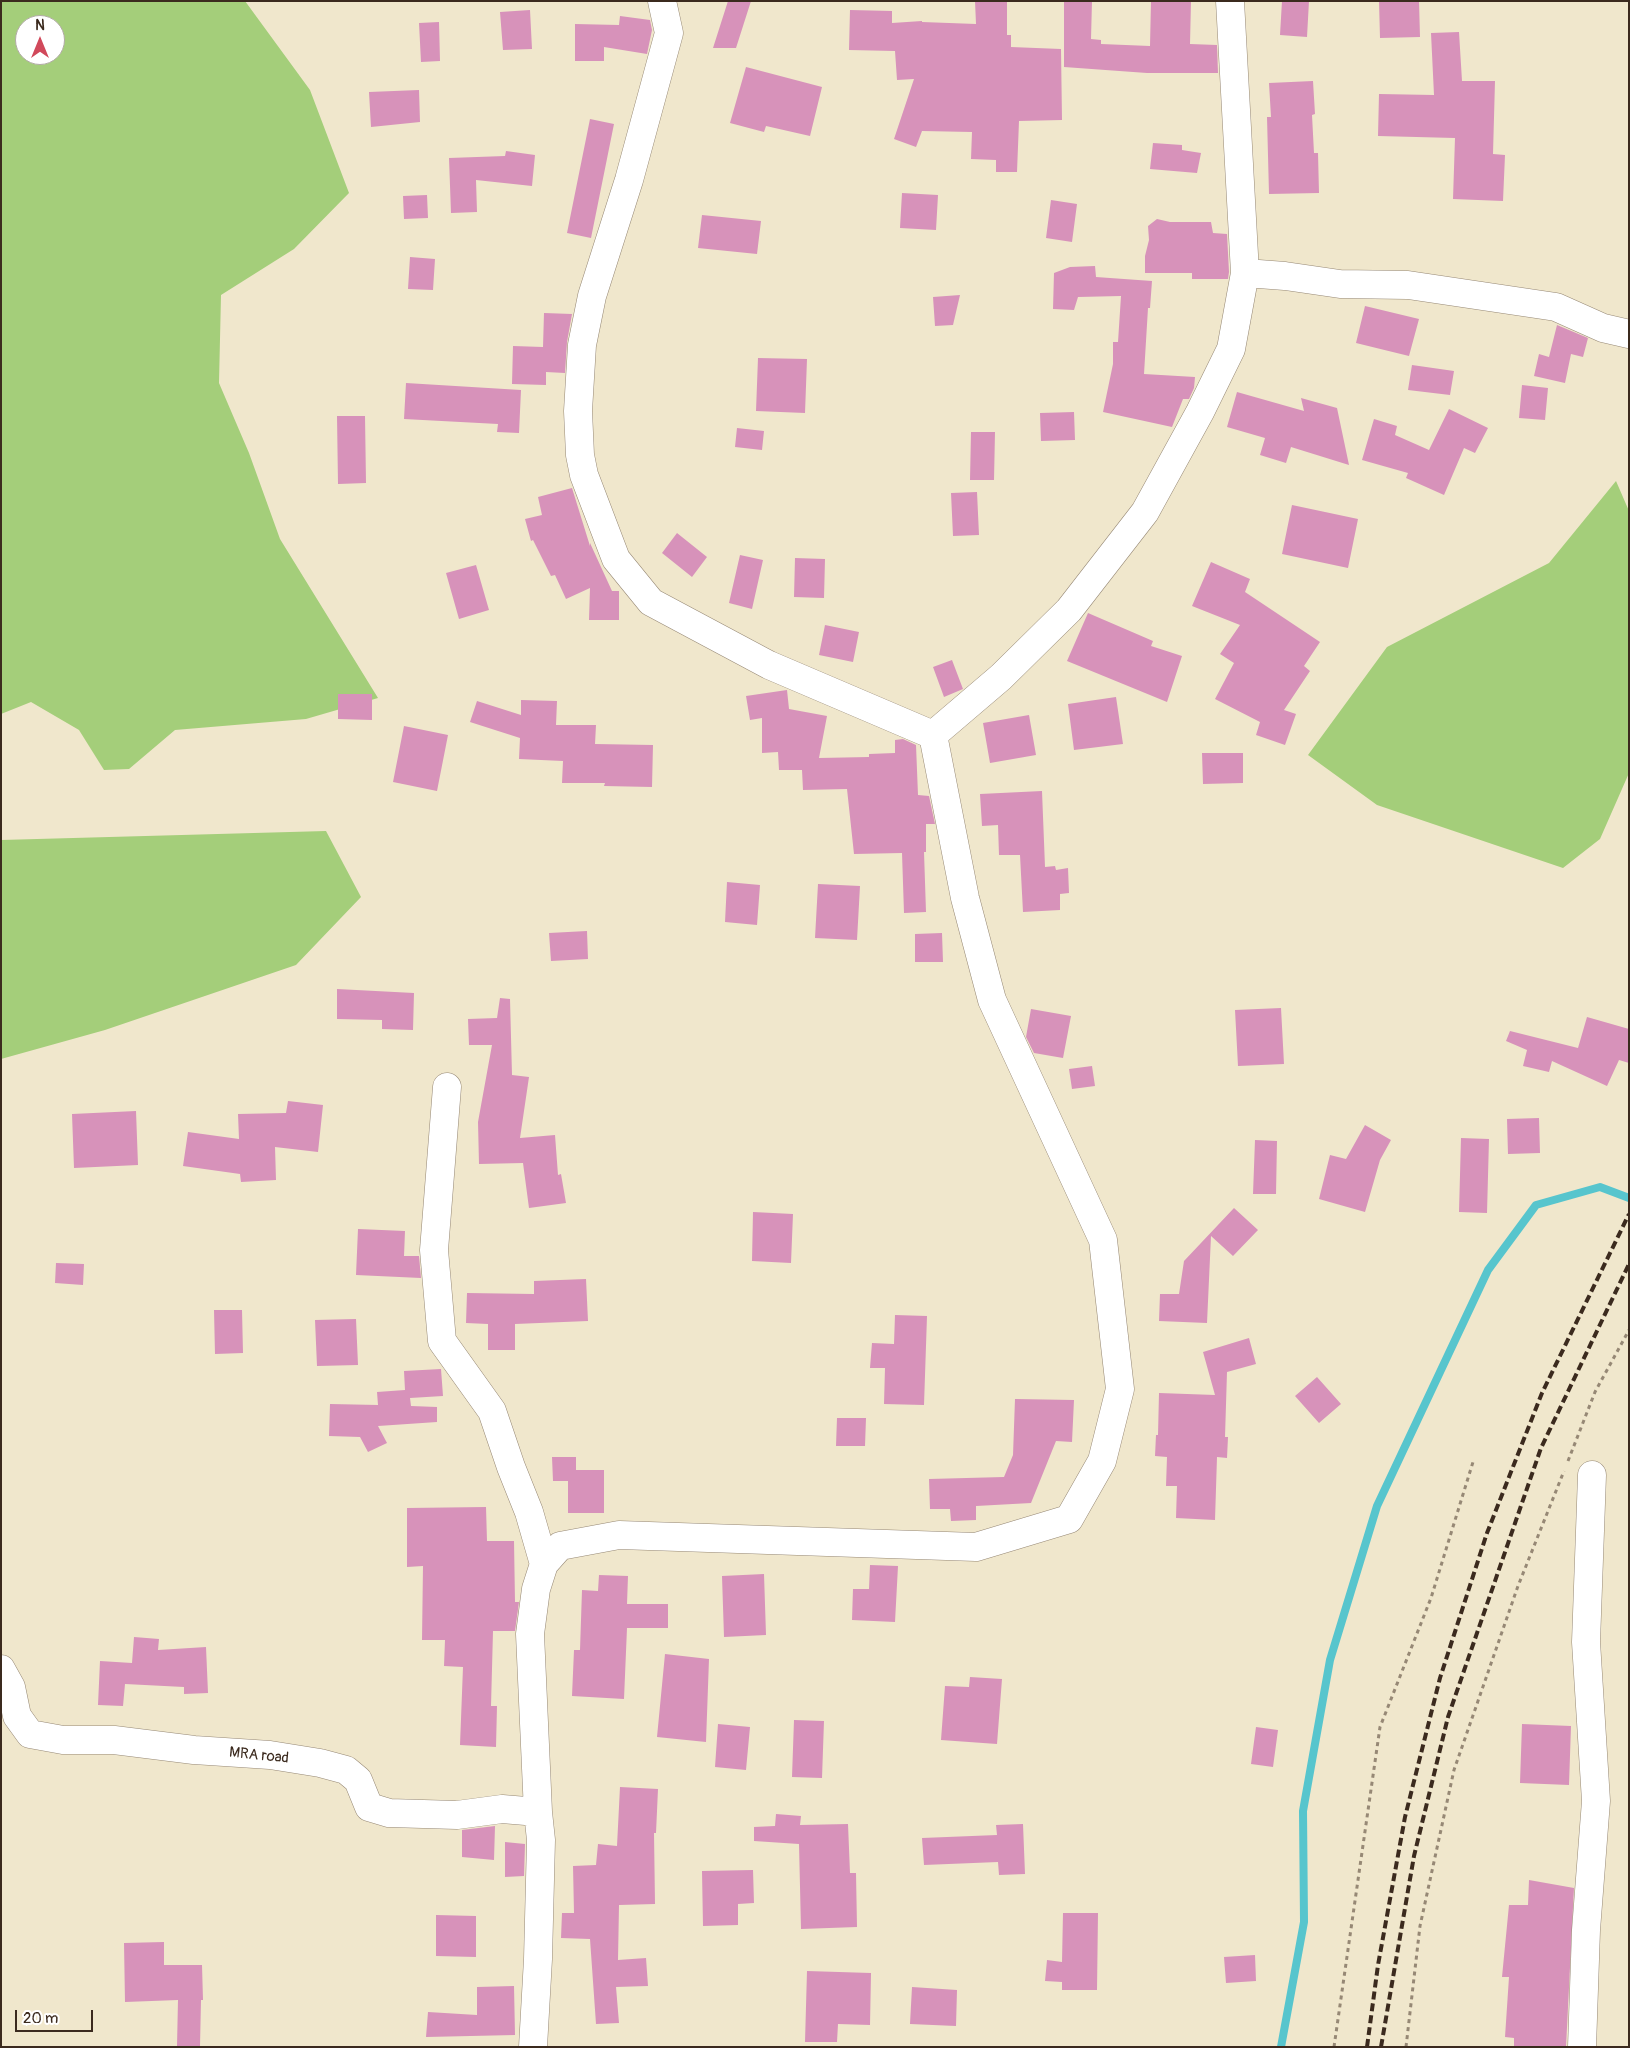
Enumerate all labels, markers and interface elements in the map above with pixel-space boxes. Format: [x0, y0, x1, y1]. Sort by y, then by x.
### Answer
north arrow [15, 15, 65, 65]
text: N [35, 17, 45, 34]
street label: MRA road [228, 1744, 290, 1768]
scale bar [18, 2000, 95, 2032]
text: 20 m [23, 2009, 58, 2028]

